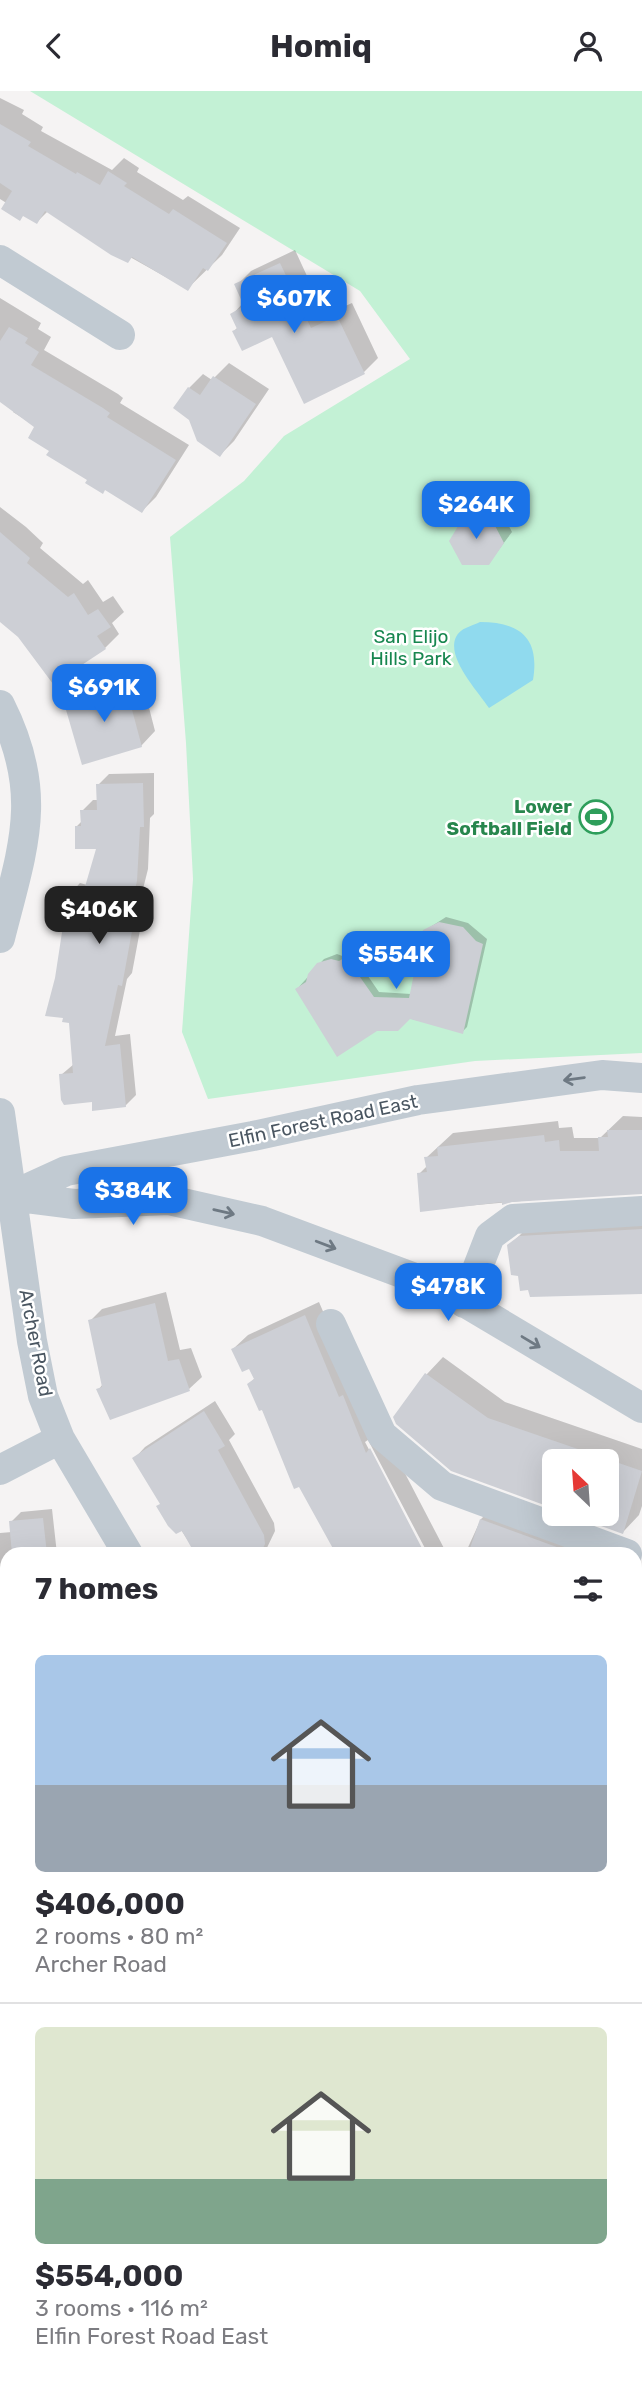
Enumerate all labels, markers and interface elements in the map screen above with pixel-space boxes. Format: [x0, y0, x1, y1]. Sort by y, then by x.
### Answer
icon: back [35, 27, 73, 65]
text: Homiq [270, 27, 372, 65]
icon: person [569, 27, 607, 65]
pin: $607K [245, 275, 343, 335]
text: $607K [257, 284, 331, 312]
pin: $264K [427, 482, 525, 541]
text: $264K [438, 490, 514, 518]
park label: San Elijo Hills Park [370, 625, 452, 670]
pin: $691K [55, 665, 153, 724]
text: $691K [68, 673, 140, 701]
place label: Lower Softball Field [447, 795, 572, 840]
sports icon: Lower Softball Field [577, 798, 615, 836]
pin: $406K [50, 887, 148, 946]
text: $406K [61, 895, 137, 923]
pin: $554K [347, 932, 445, 991]
text: $554K [358, 940, 434, 968]
one-way arrow [563, 1073, 586, 1086]
street label: Elfin Forest Road East [226, 1090, 420, 1152]
pin: $384K [84, 1167, 182, 1227]
text: $384K [94, 1176, 172, 1204]
one-way arrow [213, 1207, 235, 1220]
one-way arrow [314, 1240, 336, 1252]
pin: $478K [399, 1263, 497, 1323]
text: $478K [411, 1272, 485, 1300]
street label: Archer Road [14, 1287, 58, 1399]
one-way arrow [520, 1335, 540, 1349]
north arrow [542, 1449, 620, 1526]
map controls [542, 1449, 619, 1526]
icon: filters [569, 1570, 607, 1608]
text: 7 homes [35, 1571, 158, 1607]
icon: home [258, 1701, 384, 1827]
text: $406,000 [35, 1886, 185, 1922]
text: 2 rooms · 80 m² [35, 1922, 203, 1950]
text: Archer Road [35, 1950, 167, 1978]
icon: home [258, 2073, 384, 2199]
text: $554,000 [35, 2258, 183, 2294]
text: 3 rooms · 116 m² [35, 2294, 208, 2322]
text: Elfin Forest Road East [35, 2322, 268, 2350]

